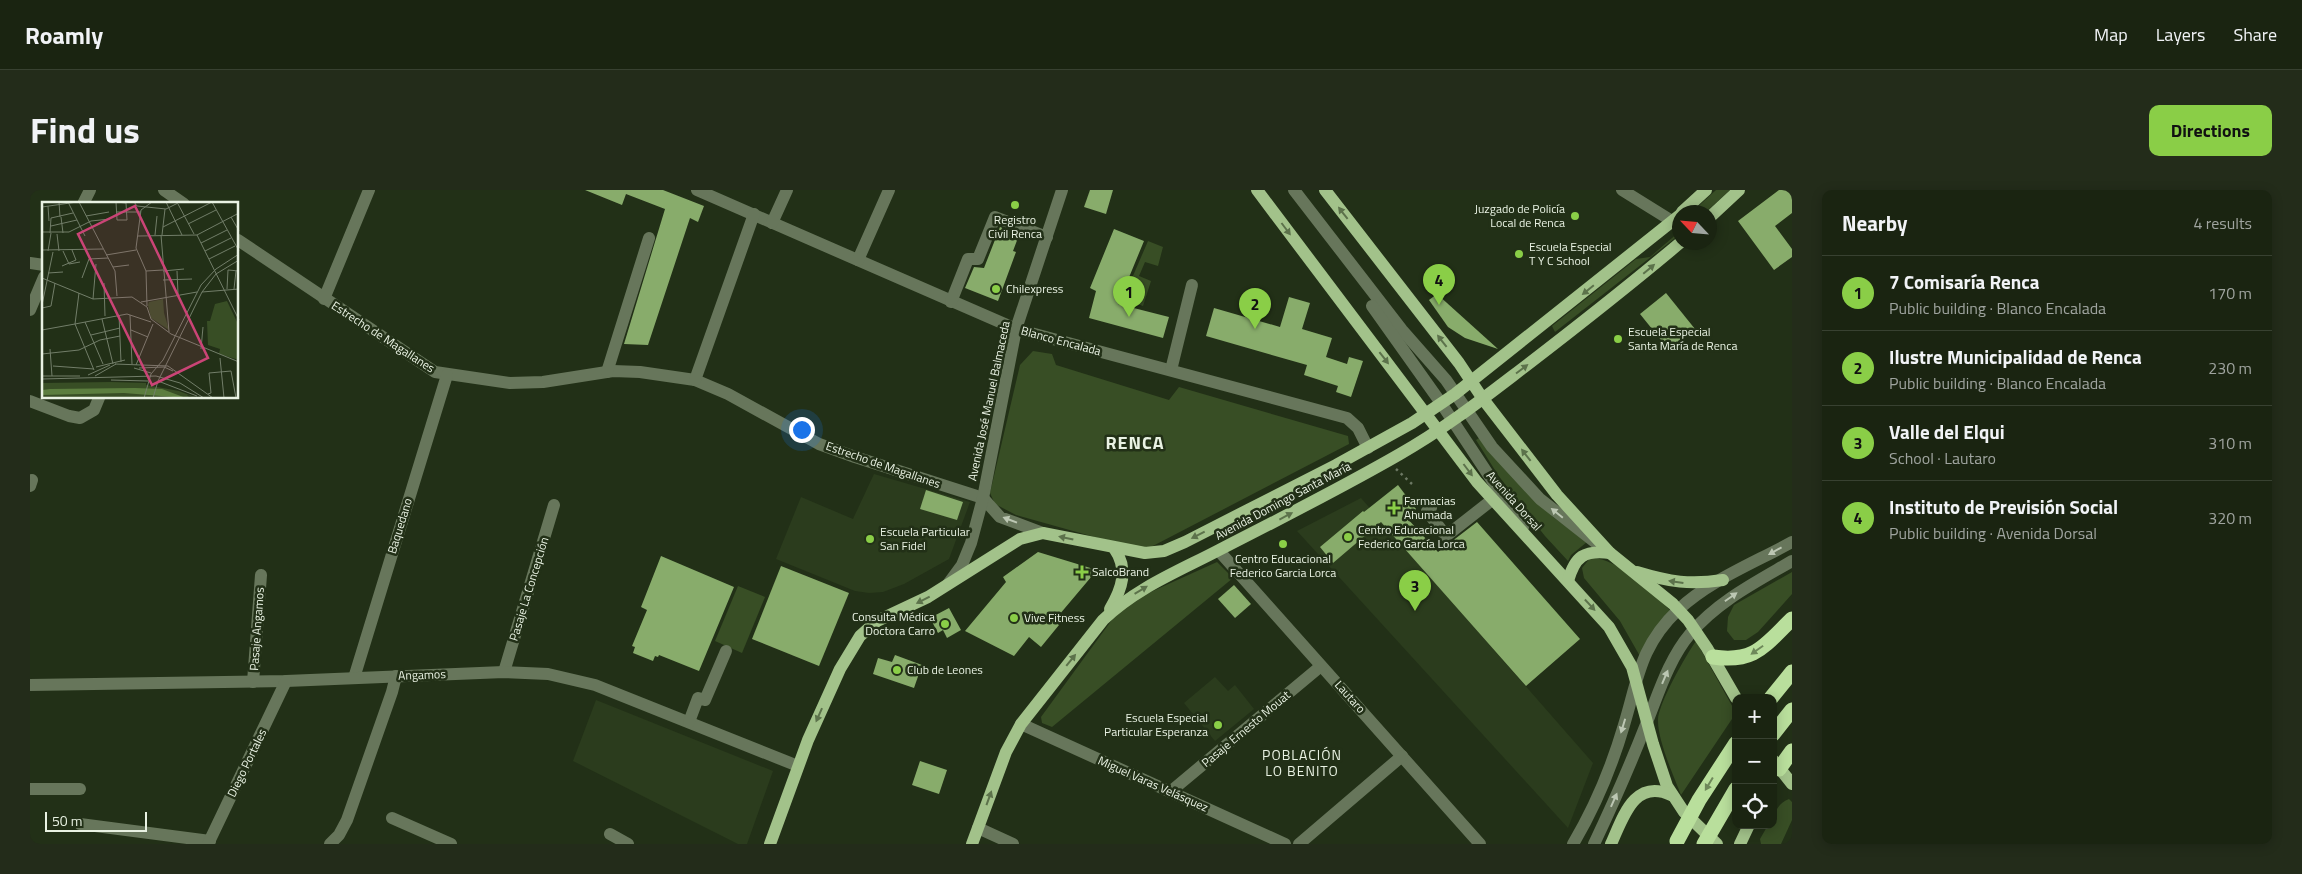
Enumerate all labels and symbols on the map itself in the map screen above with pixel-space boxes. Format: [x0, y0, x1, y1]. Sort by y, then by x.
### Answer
marker: Registro Civil Renca [1009, 199, 1021, 211]
place label: Juzgado de Policía Local de Renca [1474, 199, 1565, 232]
inset map [42, 202, 239, 399]
north arrow [1672, 205, 1717, 250]
one-way arrow [1337, 207, 1348, 220]
place label: Registro Civil Renca [988, 210, 1042, 243]
marker: Juzgado de Policía Local de Renca [1569, 210, 1581, 222]
one-way arrow [1281, 222, 1291, 236]
place label: Escuela Especial T Y C School [1529, 237, 1612, 270]
marker: Escuela Especial T Y C School [1513, 248, 1525, 260]
one-way arrow [1643, 263, 1656, 274]
pin: 4 [1423, 264, 1455, 305]
pin: 1 [1113, 276, 1145, 317]
place label: Chilexpress [1006, 279, 1064, 298]
marker: Chilexpress [990, 283, 1002, 295]
one-way arrow [1581, 284, 1594, 295]
pin: 2 [1239, 288, 1271, 329]
street label: Estrecho de Magallanes [328, 296, 439, 377]
street label: Avenida José Manuel Balmaceda [962, 319, 1015, 483]
street label: Blanco Encalada [1019, 321, 1103, 360]
place label: Escuela Especial Santa María de Renca [1628, 322, 1737, 355]
marker: Escuela Especial Santa María de Renca [1612, 333, 1624, 345]
one-way arrow [1437, 335, 1447, 348]
one-way arrow [1379, 351, 1390, 364]
one-way arrow [1515, 364, 1528, 375]
your location [789, 417, 815, 443]
district label: RENCA [1105, 429, 1165, 456]
street label: Estrecho de Magallanes [823, 436, 943, 493]
one-way arrow [1521, 448, 1531, 462]
street label: Avenida Domingo Santa María [1211, 457, 1354, 545]
one-way arrow [1463, 463, 1474, 476]
street label: Avenida Dorsal [1482, 466, 1547, 535]
place label: Farmacias Ahumada [1404, 491, 1456, 524]
street label: Baquedano [382, 496, 417, 556]
marker: Farmacias Ahumada [1388, 502, 1400, 514]
one-way arrow [1551, 508, 1564, 519]
one-way arrow [1278, 512, 1293, 520]
one-way arrow [1002, 516, 1017, 524]
place label: Centro Educacional Federico García Lorca [1358, 520, 1465, 553]
place label: Escuela Particular San Fidel [880, 522, 970, 555]
one-way arrow [1191, 531, 1205, 539]
marker: Centro Educacional Federico García Lorca [1342, 531, 1354, 543]
marker: Escuela Particular San Fidel [864, 533, 876, 545]
one-way arrow [1059, 534, 1074, 542]
street label: Pasaje La Concepción [504, 535, 553, 643]
marker: Centro Educacional Federico Garcia Lorca [1277, 538, 1289, 550]
one-way arrow [1768, 547, 1783, 555]
place label: Centro Educacional Federico Garcia Lorca [1230, 549, 1336, 582]
place label: SalcoBrand [1092, 562, 1149, 581]
marker: SalcoBrand [1076, 566, 1088, 578]
pin: 3 [1399, 570, 1431, 611]
one-way arrow [1668, 578, 1684, 586]
street label: Pasaje Angamos [244, 586, 269, 671]
one-way arrow [1135, 586, 1148, 595]
one-way arrow [1724, 592, 1738, 602]
one-way arrow [915, 596, 930, 604]
one-way arrow [1584, 599, 1596, 611]
place label: Consulta Médica Doctora Carro [852, 607, 935, 640]
place label: Vive Fitness [1024, 608, 1085, 627]
marker: Vive Fitness [1008, 612, 1020, 624]
marker: Consulta Médica Doctora Carro [939, 618, 951, 630]
one-way arrow [1750, 645, 1764, 655]
one-way arrow [1066, 654, 1077, 667]
place label: Club de Leones [907, 660, 983, 679]
street label: Angamos [398, 664, 447, 685]
marker: Club de Leones [891, 664, 903, 676]
one-way arrow [1662, 670, 1670, 684]
street label: Lautaro [1330, 676, 1370, 717]
street label: Pasaje Ernesto Mouat [1197, 685, 1295, 772]
one-way arrow [814, 708, 822, 722]
place label: Escuela Especial Particular Esperanza [1104, 708, 1208, 741]
marker: Escuela Especial Particular Esperanza [1212, 719, 1224, 731]
one-way arrow [1619, 719, 1627, 734]
street label: Diego Portales [222, 725, 271, 800]
district label: POBLACIÓN LO BENITO [1262, 744, 1342, 781]
street label: Miguel Varas Velásquez [1095, 751, 1211, 816]
one-way arrow [1705, 777, 1714, 790]
one-way arrow [985, 790, 993, 805]
one-way arrow [1611, 793, 1619, 807]
scale bar [45, 809, 148, 832]

